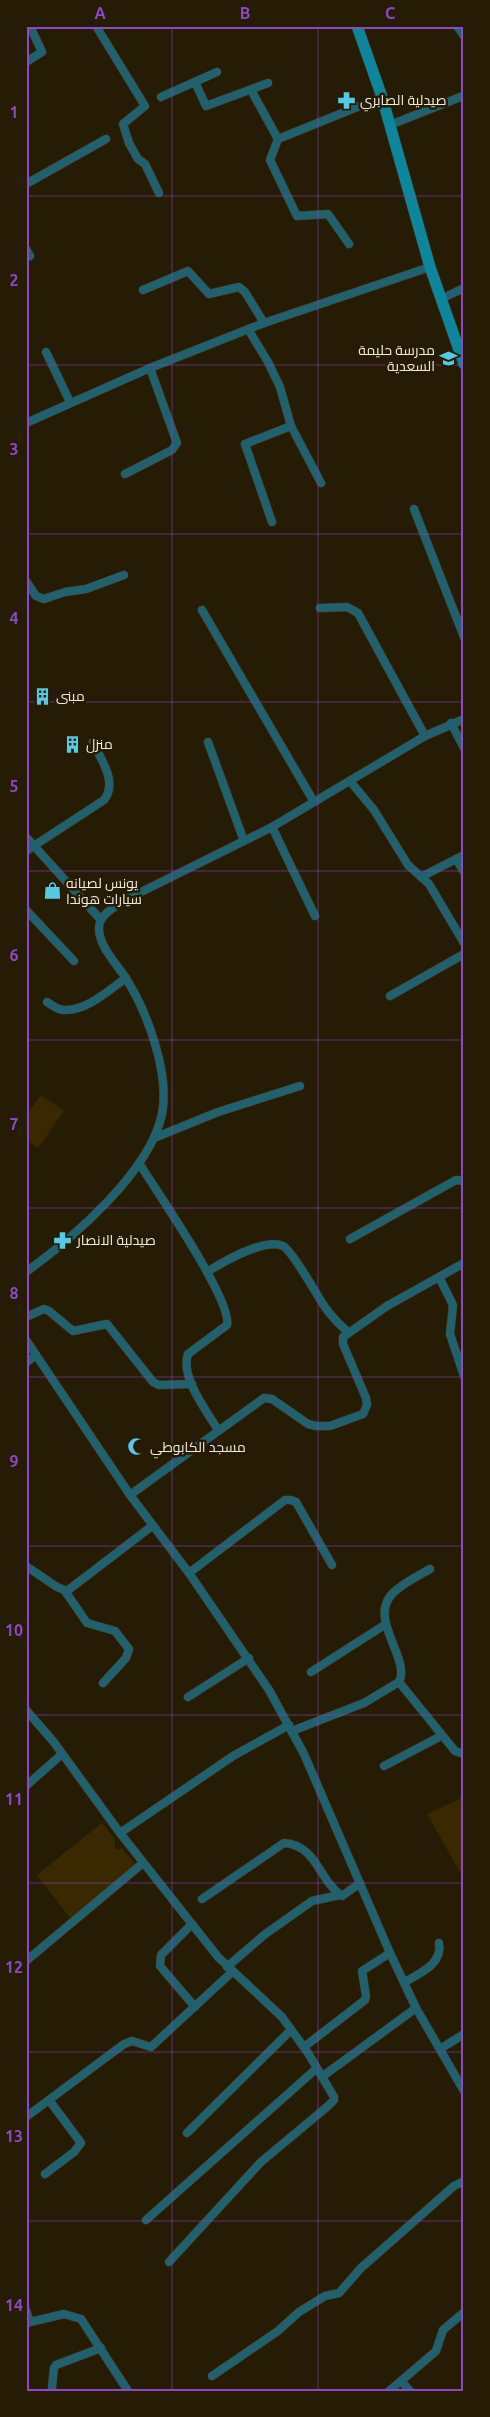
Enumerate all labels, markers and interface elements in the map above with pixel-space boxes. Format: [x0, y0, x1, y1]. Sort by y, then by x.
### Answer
text: A [94, 4, 106, 22]
text: B [240, 4, 250, 22]
text: C [385, 4, 395, 22]
pharmacy icon: صيدلية الصابري [336, 90, 356, 110]
place label: صيدلية الصابري [360, 92, 447, 112]
text: 1 [9, 103, 19, 121]
text: 2 [9, 271, 19, 289]
place label: مدرسة حليمة السعدية [358, 342, 435, 374]
school or university icon: مدرسة حليمة السعدية [439, 348, 459, 368]
text: 3 [9, 440, 19, 458]
text: 4 [9, 609, 19, 627]
building icon: مبنى [32, 686, 52, 706]
place label: مبنى [56, 688, 85, 704]
building icon: منزل [62, 734, 82, 754]
place label: منزل [86, 736, 113, 753]
text: 5 [9, 777, 19, 795]
place label: يونس لصيانه سيارات هوندا [66, 875, 142, 907]
shop icon: يونس لصيانه سيارات هوندا [42, 881, 62, 901]
text: 6 [9, 946, 19, 964]
text: 7 [9, 1115, 19, 1133]
pharmacy icon: صيدلية الانصار [53, 1230, 73, 1250]
place label: صيدلية الانصار [76, 1232, 156, 1248]
text: 8 [9, 1284, 19, 1302]
mosque icon: مسجد الكابوطي [126, 1437, 146, 1457]
place label: مسجد الكابوطي [150, 1439, 246, 1459]
text: 9 [9, 1452, 19, 1470]
text: 10 [5, 1621, 23, 1639]
text: 11 [5, 1790, 23, 1808]
text: 12 [5, 1958, 23, 1976]
text: 13 [5, 2127, 23, 2145]
text: 14 [5, 2296, 23, 2314]

